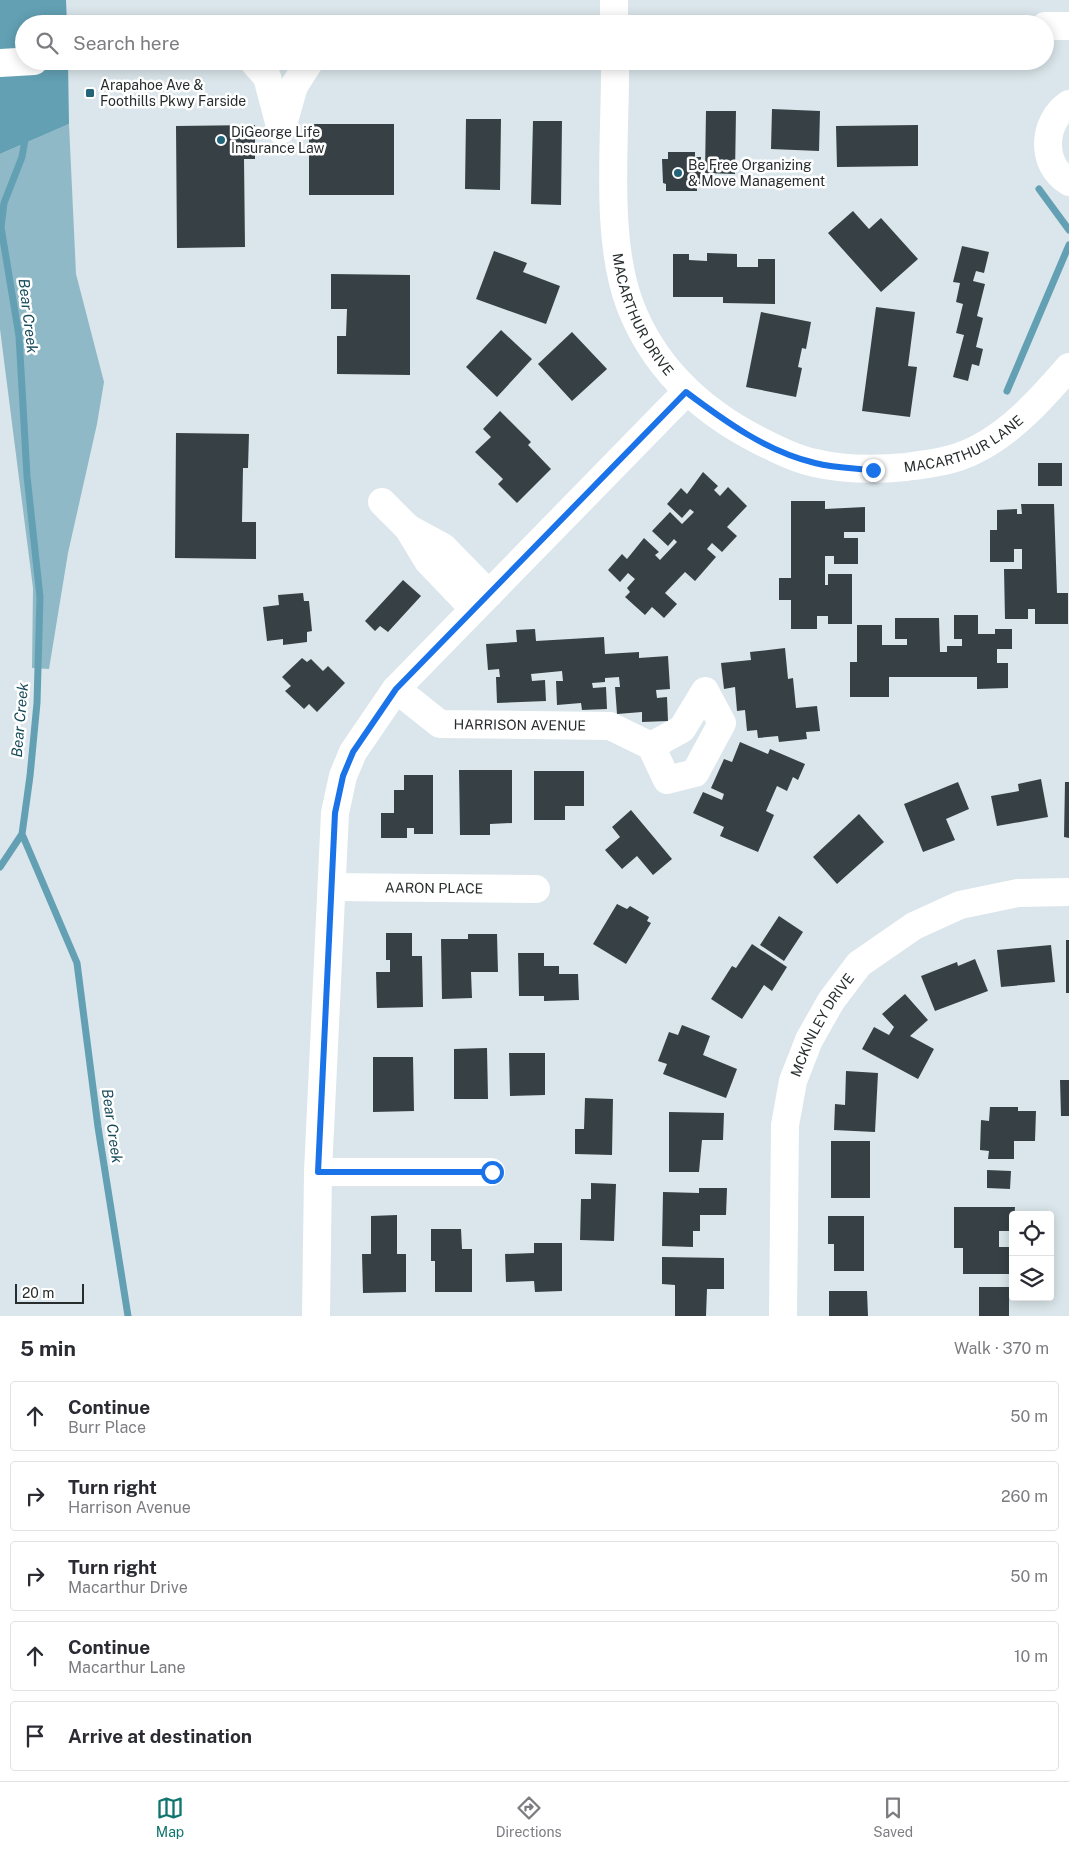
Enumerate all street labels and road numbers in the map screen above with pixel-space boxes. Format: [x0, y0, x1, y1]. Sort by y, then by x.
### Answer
street label: MACARTHUR DRIVE [609, 252, 677, 379]
street label: MACARTHUR LANE [903, 412, 1026, 475]
street label: HARRISON AVENUE [453, 716, 586, 734]
street label: AARON PLACE [385, 880, 483, 896]
street label: MCKINLEY DRIVE [787, 970, 857, 1079]

